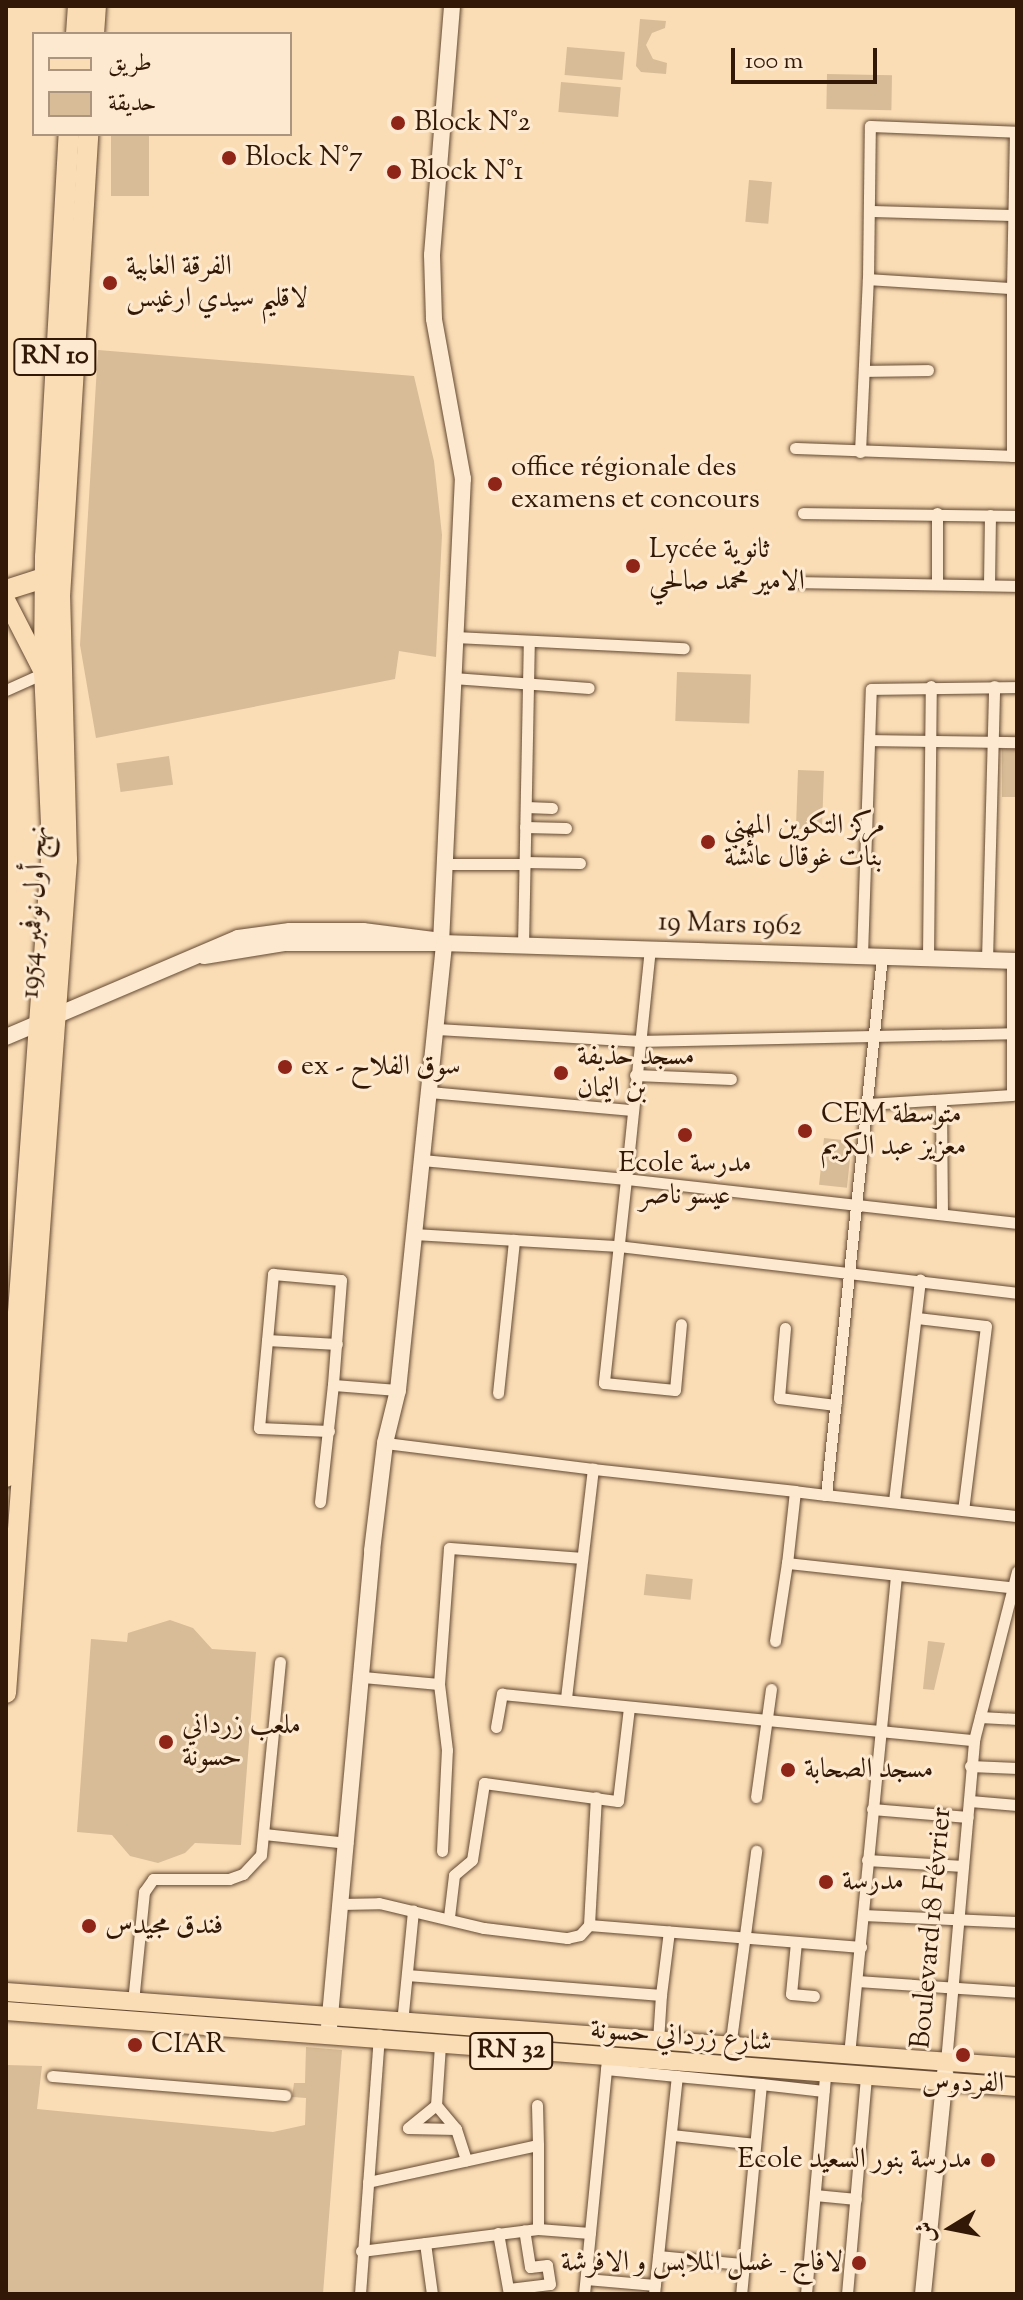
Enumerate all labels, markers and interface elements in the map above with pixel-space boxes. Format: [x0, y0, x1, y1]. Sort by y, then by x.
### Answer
legend [32, 32, 292, 136]
scale bar [735, 32, 881, 82]
text: 100 m [745, 45, 803, 79]
text: طريق [108, 47, 152, 81]
text: حديقة [108, 87, 157, 121]
place label: Block N°2 [414, 106, 531, 140]
marker: Block N°2 [389, 114, 407, 132]
place label: Block N°7 [245, 141, 363, 175]
marker: Block N°7 [220, 149, 238, 167]
place label: Block N°1 [410, 155, 523, 189]
marker: Block N°1 [385, 163, 403, 181]
place label: الفرقة الغابية لاقليم سيدي ارغيس [126, 250, 308, 316]
marker: الفرقة الغابية لاقليم سيدي ارغيس [101, 274, 119, 292]
road number: RN 10 [13, 335, 97, 379]
place label: office régionale des examens et concours [511, 451, 760, 517]
marker: office régionale des examens et concours [486, 475, 504, 493]
place label: Lycée ثانوية الامير محمد صالحي [649, 533, 805, 599]
marker: Lycée ثانوية الامير محمد صالحي [624, 557, 642, 575]
place label: مركز التكوين المهني بنات غوقال عائشة [724, 809, 885, 875]
street label: نهج أول نوفمبر 1954 [14, 825, 56, 999]
marker: مركز التكوين المهني بنات غوقال عائشة [699, 833, 717, 851]
street label: 19 Mars 1962 [657, 906, 803, 944]
place label: مسجد حذيفة بن اليمان [577, 1040, 695, 1106]
place label: ex - سوق الفلاح [301, 1050, 461, 1084]
marker: ex - سوق الفلاح [276, 1058, 294, 1076]
marker: مسجد حذيفة بن اليمان [552, 1064, 570, 1082]
place label: CEM متوسطة معزيز عبد الكريم [821, 1098, 966, 1164]
marker: CEM متوسطة معزيز عبد الكريم [796, 1122, 814, 1140]
marker: Ecole مدرسة عيسو ناصر [676, 1126, 694, 1144]
place label: Ecole مدرسة عيسو ناصر [618, 1147, 752, 1213]
place label: ملعب زرداني حسونة [182, 1709, 301, 1775]
marker: ملعب زرداني حسونة [157, 1733, 175, 1751]
place label: مسجد الصحابة [804, 1753, 933, 1787]
marker: مسجد الصحابة [779, 1761, 797, 1779]
street label: Boulevard 18 Février [905, 1806, 959, 2050]
place label: مدرسة [842, 1865, 904, 1899]
marker: مدرسة [817, 1873, 835, 1891]
place label: فندق مجيدس [105, 1909, 223, 1943]
marker: فندق مجيدس [80, 1917, 98, 1935]
street label: شارع زرداني حسونة [589, 2014, 773, 2060]
place label: CIAR [151, 2028, 226, 2062]
road number: RN 32 [469, 2029, 553, 2073]
marker: CIAR [126, 2036, 144, 2054]
marker: الفردوس [954, 2046, 972, 2064]
place label: الفردوس [922, 2067, 1004, 2101]
place label: Ecole مدرسة بنور السعيد [737, 2143, 972, 2177]
marker: Ecole مدرسة بنور السعيد [979, 2151, 997, 2169]
north arrow [911, 2188, 991, 2268]
text: ش [910, 2219, 945, 2246]
place label: لافاج _ غسل الملابس و الافرشة [561, 2246, 843, 2280]
marker: لافاج _ غسل الملابس و الافرشة [850, 2254, 868, 2272]

